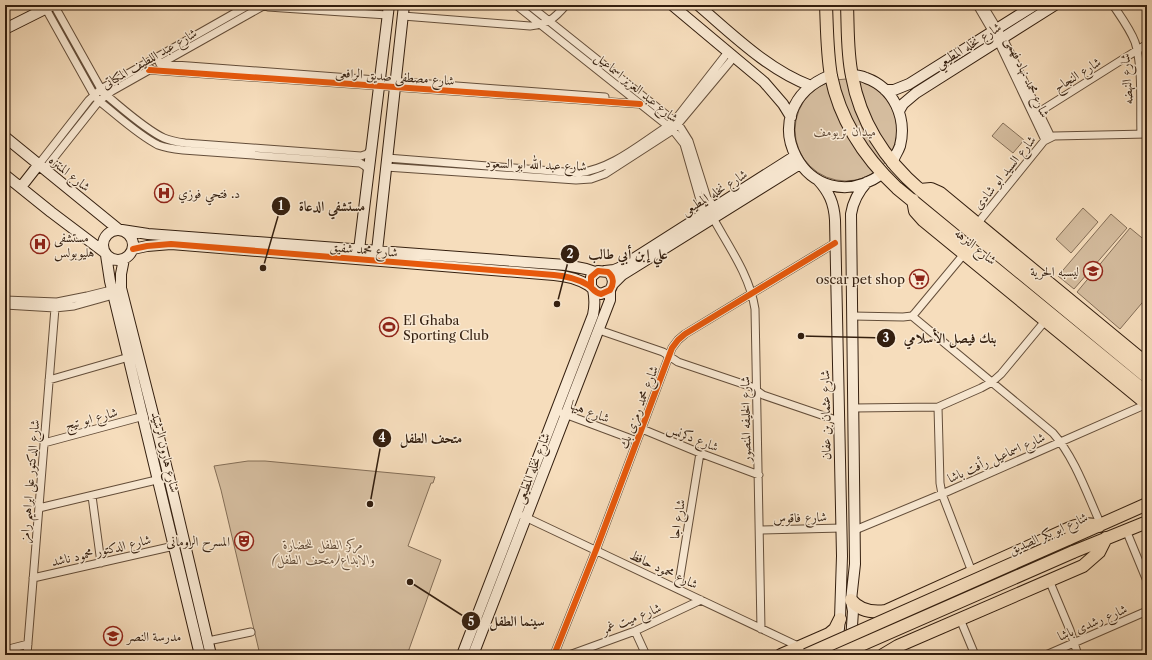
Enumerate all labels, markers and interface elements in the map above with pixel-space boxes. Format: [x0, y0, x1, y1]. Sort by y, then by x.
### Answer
street label: شارع نخله المطيعي [932, 18, 1007, 76]
street label: شارع عبد اللطيف المكباتى [99, 24, 201, 95]
street label: شارع محمد نهاد فهمى [999, 34, 1054, 121]
street label: شارع عبد العزيز اسماعيل [590, 48, 682, 129]
street label: شارع النجاح [1050, 53, 1106, 98]
street label: شارع النهضه [1116, 53, 1140, 105]
street label: شارع مصطفى صديق الرافعى [335, 64, 455, 92]
park label: ميدان تريومف [814, 123, 876, 140]
street label: شارع السيد ابو شادى [969, 132, 1042, 215]
street label: شارع المنتزه [44, 151, 94, 198]
street label: شارع عبد الله ابو السعود [485, 152, 587, 178]
street label: شارع نخله المطيعى [678, 165, 752, 222]
hospital icon: د. فتحي فوزي [153, 182, 175, 204]
place label: د. فتحي فوزي [178, 185, 240, 206]
callout: مستشفي الدعاة [271, 193, 373, 219]
text: مستشفي الدعاة [299, 197, 365, 220]
text: 1 [278, 198, 284, 213]
street label: شارع النزهه [949, 224, 1000, 271]
place label: مستشفى هليوبولس [54, 229, 95, 262]
hospital icon: مستشفى هليوبولس [29, 233, 51, 255]
street label: شارع محمد شفيق [329, 238, 399, 264]
callout: علي إبن أبي طالب [560, 241, 676, 267]
text: علي إبن أبي طالب [588, 244, 668, 268]
text: 2 [566, 246, 574, 261]
school or university icon: ليسبه الحرية [1082, 260, 1104, 282]
place label: ليسبه الحرية [1030, 263, 1079, 280]
supermarket icon: oscar pet shop [908, 268, 930, 290]
place label: oscar pet shop [816, 271, 905, 287]
place label: El Ghaba Sporting Club [403, 312, 489, 343]
sports icon: El Ghaba Sporting Club [378, 316, 400, 338]
callout: بنك فيصل الأسلامي [876, 325, 1005, 351]
text: بنك فيصل الأسلامي [903, 328, 996, 350]
text: 3 [883, 330, 890, 345]
street label: شارع محمد رمزى بك [615, 363, 665, 452]
street label: شارع عثمان بن عفان [816, 370, 838, 460]
street label: شارع الخليفه المنصور [736, 376, 758, 464]
street label: شارع هيها [567, 396, 612, 430]
street label: شارع ابو تيج [63, 403, 120, 437]
street label: شارع هارون الرشيد [144, 410, 184, 495]
street label: شارع الدكتور على ابراهيم رامز [16, 419, 48, 544]
street label: شارع دكرنس [663, 419, 721, 458]
callout: متحف الطفل [372, 425, 470, 451]
street label: شارع اسماعيل رأفت باشا [945, 428, 1049, 489]
text: متحف الطفل [400, 429, 462, 448]
text: 4 [378, 430, 386, 445]
street label: شارع نخله المطيعى [511, 430, 557, 507]
street label: شارع اجا [666, 498, 692, 540]
street label: شارع فاقوس [773, 508, 827, 530]
street label: شارع ابو بكر الصديق [1006, 508, 1092, 561]
theatre icon: المسرح الرومانى [233, 530, 255, 552]
street label: شارع الدكتور محمود ناشد [50, 531, 153, 573]
place label: المسرح الرومانى [166, 533, 230, 553]
park label: مركز الطفل للحضارة والابداع(متحف الطفل) [271, 536, 375, 571]
street label: شارع محمود حافظ [625, 546, 701, 595]
street label: شارع ميت غمر [597, 599, 665, 642]
street label: شارع رشدى باشا [1055, 600, 1131, 647]
callout: سينما الطفل [461, 608, 553, 634]
text: سينما الطفل [489, 612, 545, 631]
text: 5 [468, 614, 475, 629]
school or university icon: مدرسة النصر [102, 625, 124, 647]
place label: مدرسة النصر [125, 628, 181, 645]

